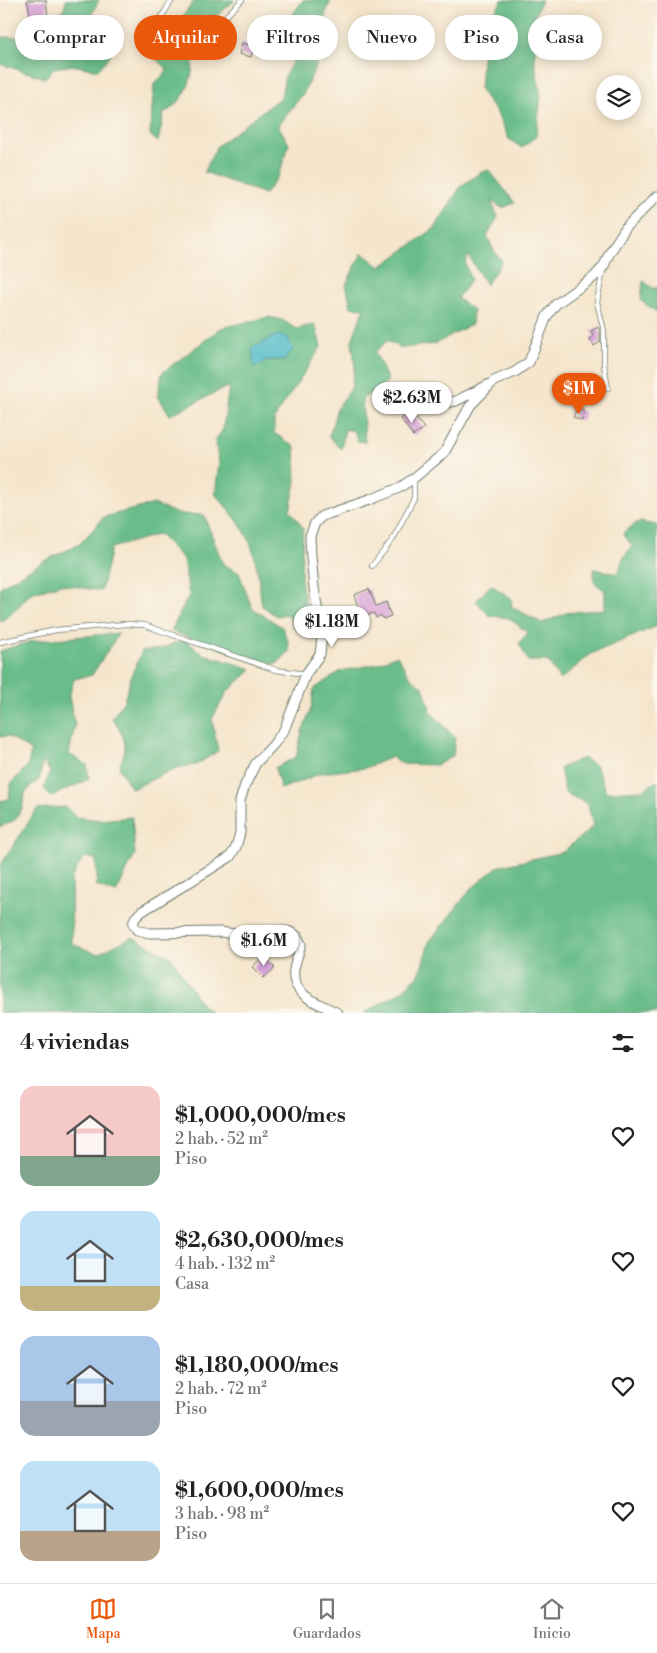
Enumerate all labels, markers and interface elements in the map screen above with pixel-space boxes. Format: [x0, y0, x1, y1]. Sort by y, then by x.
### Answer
chip: Comprar [15, 15, 124, 60]
chip: Alquilar [134, 15, 237, 60]
chip: Filtros [247, 15, 338, 60]
chip: Nuevo [348, 15, 435, 60]
chip: Piso [445, 15, 518, 60]
chip: Casa [528, 15, 602, 60]
map controls [596, 75, 641, 120]
button: layers [596, 75, 641, 120]
pin: $1M [555, 372, 603, 415]
text: $1M [563, 379, 595, 399]
pin: $2.63M [371, 382, 453, 424]
text: $2.63M [383, 388, 441, 408]
pin: $1.18M [291, 606, 373, 648]
text: $1.18M [305, 612, 359, 632]
pin: $1.6M [229, 924, 299, 967]
text: $1.6M [241, 931, 287, 951]
icon: filters [609, 1029, 637, 1057]
text: 4 viviendas [20, 1030, 129, 1056]
text: $1,000,000/mes [175, 1103, 346, 1129]
icon: home [60, 1106, 120, 1166]
icon: heart [609, 1122, 637, 1150]
text: 2 hab. · 52 m² [175, 1129, 268, 1149]
text: Piso [175, 1149, 207, 1169]
text: $2,630,000/mes [175, 1228, 344, 1254]
icon: home [60, 1231, 120, 1291]
icon: heart [609, 1247, 637, 1275]
text: 4 hab. · 132 m² [175, 1254, 275, 1274]
text: Casa [175, 1274, 209, 1294]
text: $1,180,000/mes [175, 1353, 339, 1379]
icon: home [60, 1356, 120, 1416]
icon: heart [609, 1372, 637, 1400]
text: 2 hab. · 72 m² [175, 1379, 267, 1399]
text: Piso [175, 1399, 207, 1419]
text: $1,600,000/mes [175, 1478, 344, 1504]
icon: home [60, 1481, 120, 1541]
icon: heart [609, 1497, 637, 1525]
text: 3 hab. · 98 m² [175, 1504, 269, 1524]
text: Piso [175, 1524, 207, 1544]
tab: Mapa [86, 1595, 121, 1643]
tab: Guardados [293, 1595, 361, 1643]
tab: Inicio [533, 1595, 571, 1643]

